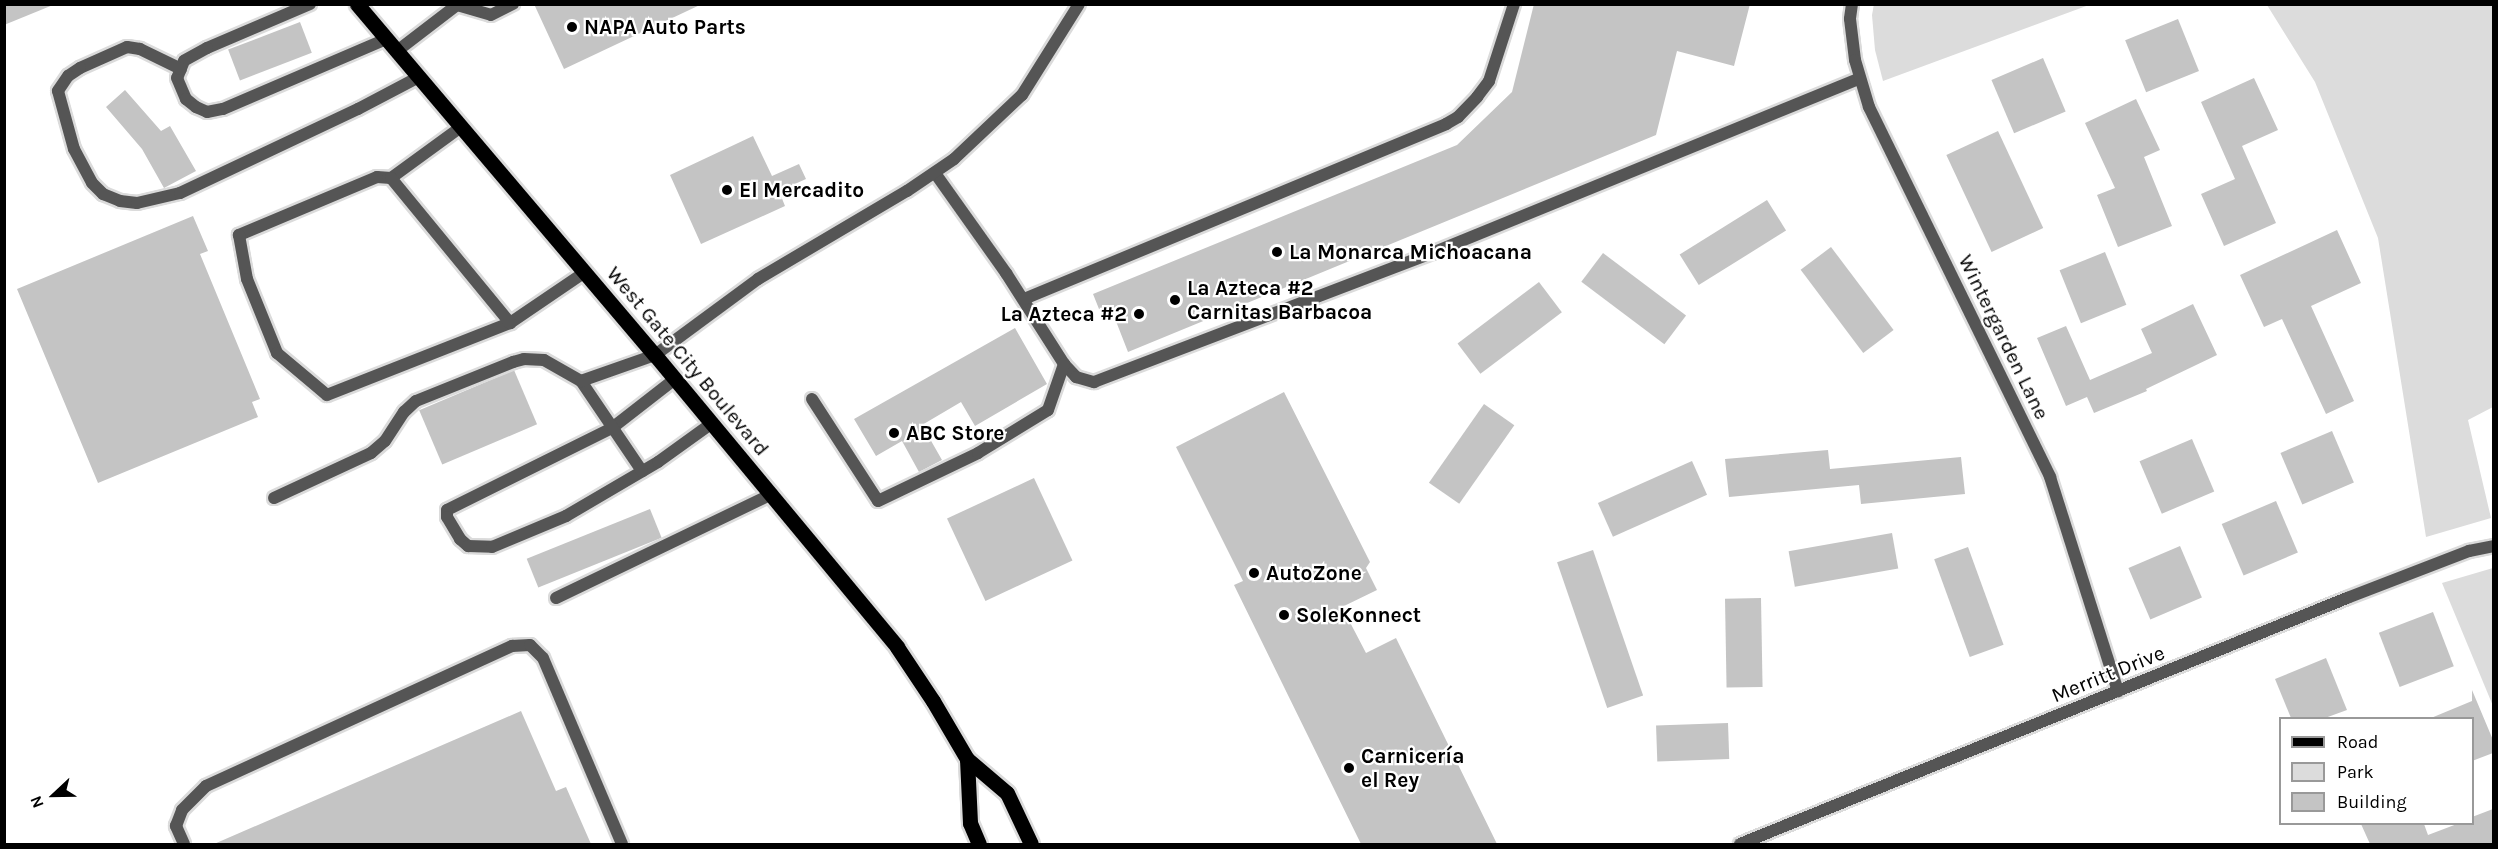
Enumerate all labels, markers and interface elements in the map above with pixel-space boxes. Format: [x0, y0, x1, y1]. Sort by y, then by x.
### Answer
place label: NAPA Auto Parts [584, 14, 746, 40]
marker: NAPA Auto Parts [565, 20, 579, 34]
place label: El Mercadito [739, 177, 864, 203]
marker: El Mercadito [720, 183, 734, 197]
place label: La Monarca Michoacana [1289, 239, 1532, 265]
marker: La Monarca Michoacana [1270, 245, 1284, 259]
street label: Wintergarden Lane [1953, 250, 2055, 424]
street label: West Gate City Boulevard [601, 261, 775, 461]
place label: La Azteca #2 Carnitas Barbacoa [1187, 275, 1372, 325]
marker: La Azteca #2 Carnitas Barbacoa [1168, 293, 1182, 307]
place label: La Azteca #2 [1000, 301, 1127, 327]
marker: La Azteca #2 [1132, 307, 1146, 321]
place label: ABC Store [906, 420, 1004, 446]
marker: ABC Store [887, 426, 901, 440]
place label: AutoZone [1266, 560, 1362, 586]
marker: AutoZone [1247, 566, 1261, 580]
place label: SoleKonnect [1296, 602, 1421, 628]
marker: SoleKonnect [1277, 608, 1291, 622]
street label: Merritt Drive [2048, 640, 2168, 708]
legend [2279, 717, 2474, 825]
text: Road [2337, 731, 2378, 753]
place label: Carnicería el Rey [1361, 743, 1464, 793]
marker: Carnicería el Rey [1342, 761, 1356, 775]
text: Park [2337, 761, 2374, 783]
north arrow [24, 765, 84, 825]
text: Building [2337, 791, 2407, 813]
text: N [26, 793, 48, 811]

